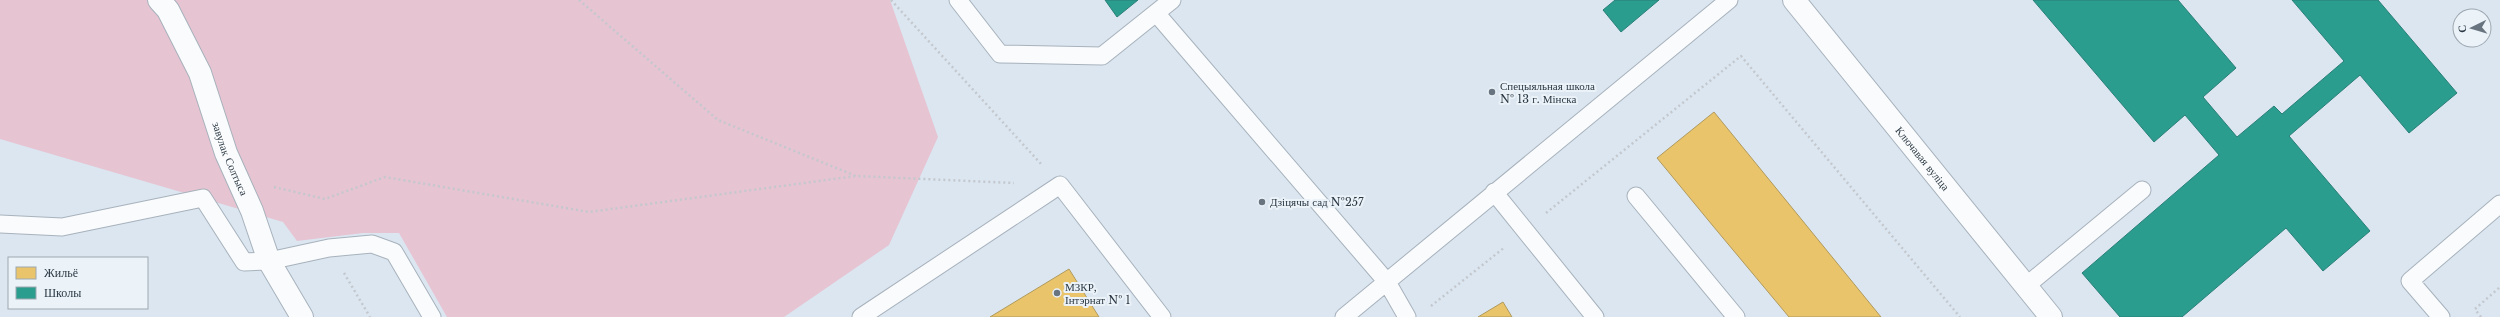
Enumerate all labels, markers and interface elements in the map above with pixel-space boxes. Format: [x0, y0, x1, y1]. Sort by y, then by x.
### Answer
north arrow [2452, 8, 2492, 48]
text: С [2455, 24, 2469, 33]
place label: Спецыяльная школа № 13 г. Мінска [1500, 79, 1595, 106]
marker: Спецыяльная школа № 13 г. Мінска [1487, 87, 1497, 97]
street label: завулак Солтыса [209, 120, 251, 198]
street label: Ключавая вуліца [1892, 124, 1953, 193]
place label: Дзіцячы сад №257 [1270, 195, 1364, 209]
marker: Дзіцячы сад №257 [1257, 197, 1267, 207]
legend [8, 257, 148, 309]
text: Жильё [44, 265, 78, 280]
place label: МЗКР, Інтэрнат № 1 [1065, 280, 1131, 307]
text: Школы [44, 285, 81, 300]
marker: МЗКР, Інтэрнат № 1 [1052, 288, 1062, 298]

